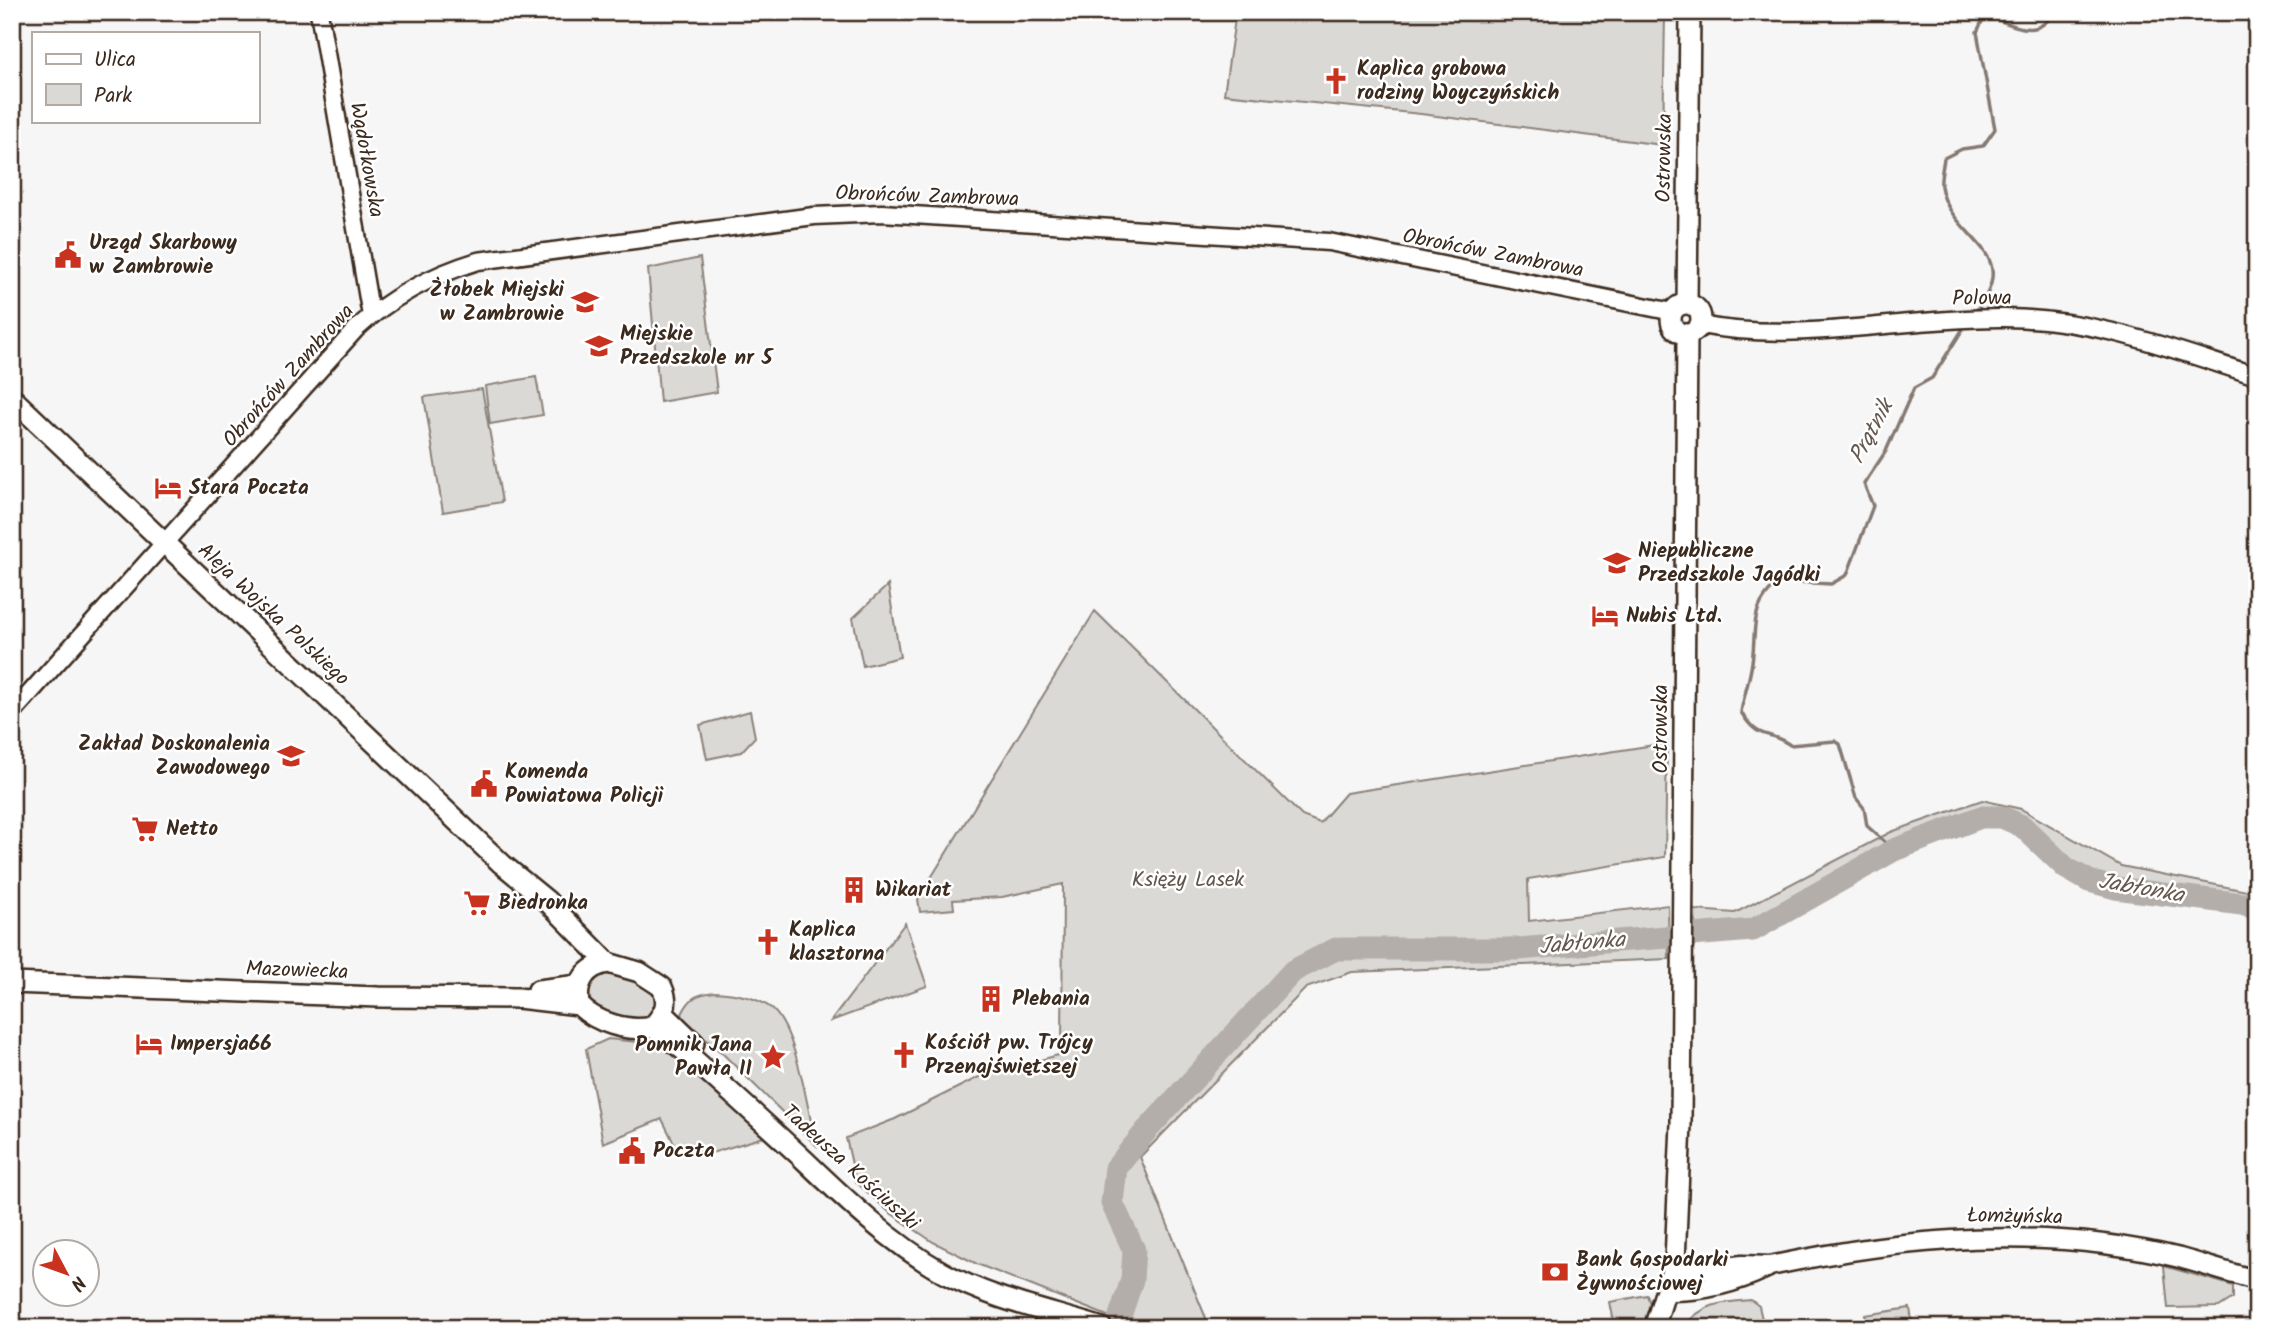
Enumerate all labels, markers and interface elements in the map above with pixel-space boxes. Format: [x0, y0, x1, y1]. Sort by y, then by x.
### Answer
legend [32, 32, 259, 122]
text: Ulica [94, 44, 136, 77]
place label: Kaplica grobowa rodziny Woyczyńskich [1357, 53, 1559, 110]
church icon: Kaplica grobowa rodziny Woyczyńskich [1321, 66, 1351, 96]
text: Park [94, 80, 132, 113]
street label: Wądołkowska [340, 100, 392, 220]
street label: Ostrowska [1648, 113, 1682, 203]
street label: Obrońców Zambrowa [834, 177, 1020, 217]
street label: Obrońców Zambrowa [1400, 220, 1586, 288]
place label: Urząd Skarbowy w Zambrowie [89, 227, 237, 284]
public building icon: Urząd Skarbowy w Zambrowie [53, 240, 83, 270]
place label: Żłobek Miejski w Zambrowie [430, 274, 565, 331]
street label: Polowa [1952, 282, 2012, 316]
school or university icon: Żłobek Miejski w Zambrowie [570, 287, 600, 317]
street label: Obrońców Zambrowa [215, 297, 363, 455]
place label: Miejskie Przedszkole nr 5 [620, 318, 775, 375]
school or university icon: Miejskie Przedszkole nr 5 [584, 331, 614, 361]
water label: Prątnik [1840, 391, 1905, 471]
place label: Stara Poczta [189, 472, 309, 505]
hotel icon: Stara Poczta [153, 473, 183, 503]
street label: Aleja Wojska Polskiego [189, 535, 357, 695]
place label: Niepubliczne Przedszkole Jagódki [1638, 535, 1821, 592]
school or university icon: Niepubliczne Przedszkole Jagódki [1602, 548, 1632, 578]
place label: Nubis Ltd. [1626, 600, 1722, 633]
hotel icon: Nubis Ltd. [1590, 601, 1620, 631]
street label: Ostrowska [1645, 684, 1678, 774]
place label: Zakład Doskonalenia Zawodowego [78, 728, 270, 785]
school or university icon: Zakład Doskonalenia Zawodowego [276, 741, 306, 771]
place label: Komenda Powiatowa Policji [505, 756, 664, 813]
public building icon: Komenda Powiatowa Policji [469, 769, 499, 799]
place label: Netto [166, 813, 218, 846]
supermarket icon: Netto [130, 814, 160, 844]
park label: Księży Lasek [1132, 864, 1244, 897]
water label: Jabłonka [2095, 864, 2189, 915]
place label: Wikariat [875, 874, 952, 907]
building icon: Wikariat [839, 875, 869, 905]
place label: Biedronka [498, 887, 588, 920]
supermarket icon: Biedronka [462, 888, 492, 918]
place label: Kaplica klasztorna [789, 914, 885, 971]
water label: Jabłonka [1537, 922, 1629, 966]
church icon: Kaplica klasztorna [753, 927, 783, 957]
street label: Mazowiecka [245, 953, 349, 989]
place label: Plebania [1012, 983, 1090, 1016]
building icon: Plebania [976, 984, 1006, 1014]
place label: Kościół pw. Trójcy Przenajświętszej [925, 1027, 1093, 1084]
place label: Impersja66 [170, 1028, 272, 1061]
hotel icon: Impersja66 [134, 1029, 164, 1059]
place label: Pomnik Jana Pawła II [635, 1029, 752, 1086]
church icon: Kościół pw. Trójcy Przenajświętszej [889, 1040, 919, 1070]
place icon: Pomnik Jana Pawła II [758, 1042, 788, 1072]
street label: Tadeusza Kościuszki [774, 1097, 927, 1240]
place label: Poczta [653, 1135, 715, 1168]
public building icon: Poczta [617, 1136, 647, 1166]
street label: Łomżyńska [1967, 1200, 2063, 1234]
north arrow [32, 1238, 102, 1308]
place label: Bank Gospodarki Żywnościowej [1576, 1244, 1729, 1301]
bank icon: Bank Gospodarki Żywnościowej [1540, 1257, 1570, 1287]
text: N [62, 1268, 93, 1297]

